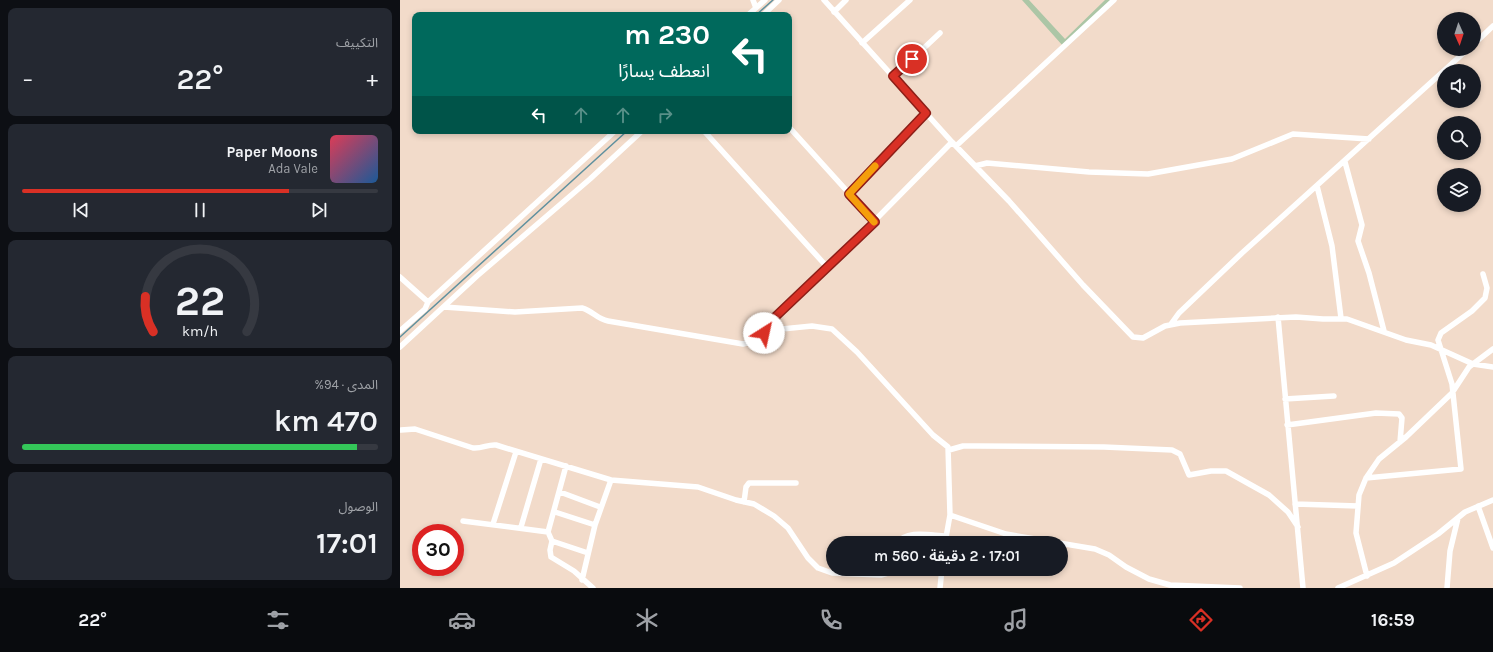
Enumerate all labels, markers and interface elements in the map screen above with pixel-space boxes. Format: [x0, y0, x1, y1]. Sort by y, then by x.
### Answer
north arrow [1437, 12, 1481, 56]
map controls [1437, 12, 1481, 212]
text: 230 m [624, 18, 710, 51]
icon: left [724, 28, 776, 80]
text: التكييف [336, 35, 378, 50]
pin [895, 42, 929, 76]
icon: arrive [901, 48, 923, 70]
text: انعطف يسارًا [618, 60, 710, 82]
text: 22° [176, 61, 224, 97]
button: sound [1437, 64, 1481, 108]
text: − [22, 66, 34, 92]
text: + [366, 66, 378, 92]
icon: left [528, 104, 550, 126]
icon: ahead [570, 104, 592, 126]
icon: ahead [612, 104, 634, 126]
icon: right [654, 104, 676, 126]
button: search [1437, 116, 1481, 160]
text: Paper Moons [226, 143, 318, 161]
text: Ada Vale [268, 161, 318, 176]
button: layers [1437, 168, 1481, 212]
icon: previous [70, 199, 92, 221]
icon: pause [189, 199, 211, 221]
icon: next [308, 199, 330, 221]
text: 22 [175, 277, 225, 325]
position arrow [743, 312, 785, 354]
text: km/h [182, 323, 218, 340]
text: المدى · 94% [314, 377, 378, 392]
text: 470 km [274, 403, 378, 439]
text: الوصول [338, 499, 378, 514]
speed limit sign: 30 [412, 524, 464, 576]
text: 17:01 [316, 525, 378, 561]
text: 17:01 · 2 دقيقة · 560 m [874, 547, 1020, 565]
icon: filters [264, 606, 292, 634]
icon: car [448, 606, 476, 634]
icon: climate [633, 606, 661, 634]
icon: phone [817, 606, 845, 634]
icon: music [1002, 606, 1030, 634]
icon: directions [1187, 606, 1215, 634]
text: 22° [78, 609, 107, 631]
text: 16:59 [1371, 609, 1415, 631]

